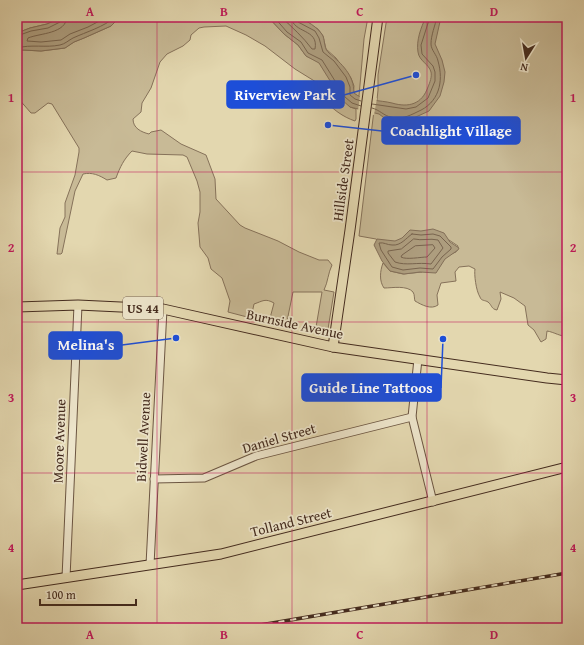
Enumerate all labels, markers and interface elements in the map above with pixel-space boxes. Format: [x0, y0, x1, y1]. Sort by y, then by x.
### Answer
text: A [86, 2, 95, 21]
text: B [220, 2, 228, 21]
text: C [356, 2, 364, 21]
text: D [490, 2, 498, 21]
north arrow [506, 38, 546, 78]
text: N [518, 59, 529, 76]
callout: Riverview Park [227, 81, 344, 108]
text: Riverview Park [234, 84, 336, 105]
text: 1 [8, 88, 14, 107]
text: 1 [570, 88, 576, 107]
callout: Coachlight Village [382, 117, 520, 144]
text: Coachlight Village [390, 120, 512, 141]
street label: Hillside Street [327, 137, 359, 223]
text: 2 [8, 238, 15, 257]
text: 2 [570, 238, 577, 257]
road number: US 44 [123, 297, 163, 319]
street label: Burnside Avenue [245, 304, 346, 344]
callout: Melina's [49, 332, 122, 359]
text: Melina's [58, 334, 114, 355]
callout: Guide Line Tattoos [302, 374, 441, 401]
text: Guide Line Tattoos [309, 377, 433, 398]
text: 3 [8, 388, 14, 407]
text: 3 [570, 388, 576, 407]
street label: Bidwell Avenue [131, 391, 155, 482]
street label: Moore Avenue [48, 398, 70, 483]
street label: Daniel Street [240, 418, 318, 458]
street label: Tolland Street [248, 502, 334, 542]
text: 4 [8, 538, 15, 557]
text: 4 [570, 538, 577, 557]
scale bar [40, 581, 136, 607]
text: 100 m [46, 586, 76, 603]
text: A [86, 625, 95, 644]
text: B [220, 625, 228, 644]
text: C [356, 625, 364, 644]
text: D [490, 625, 498, 644]

